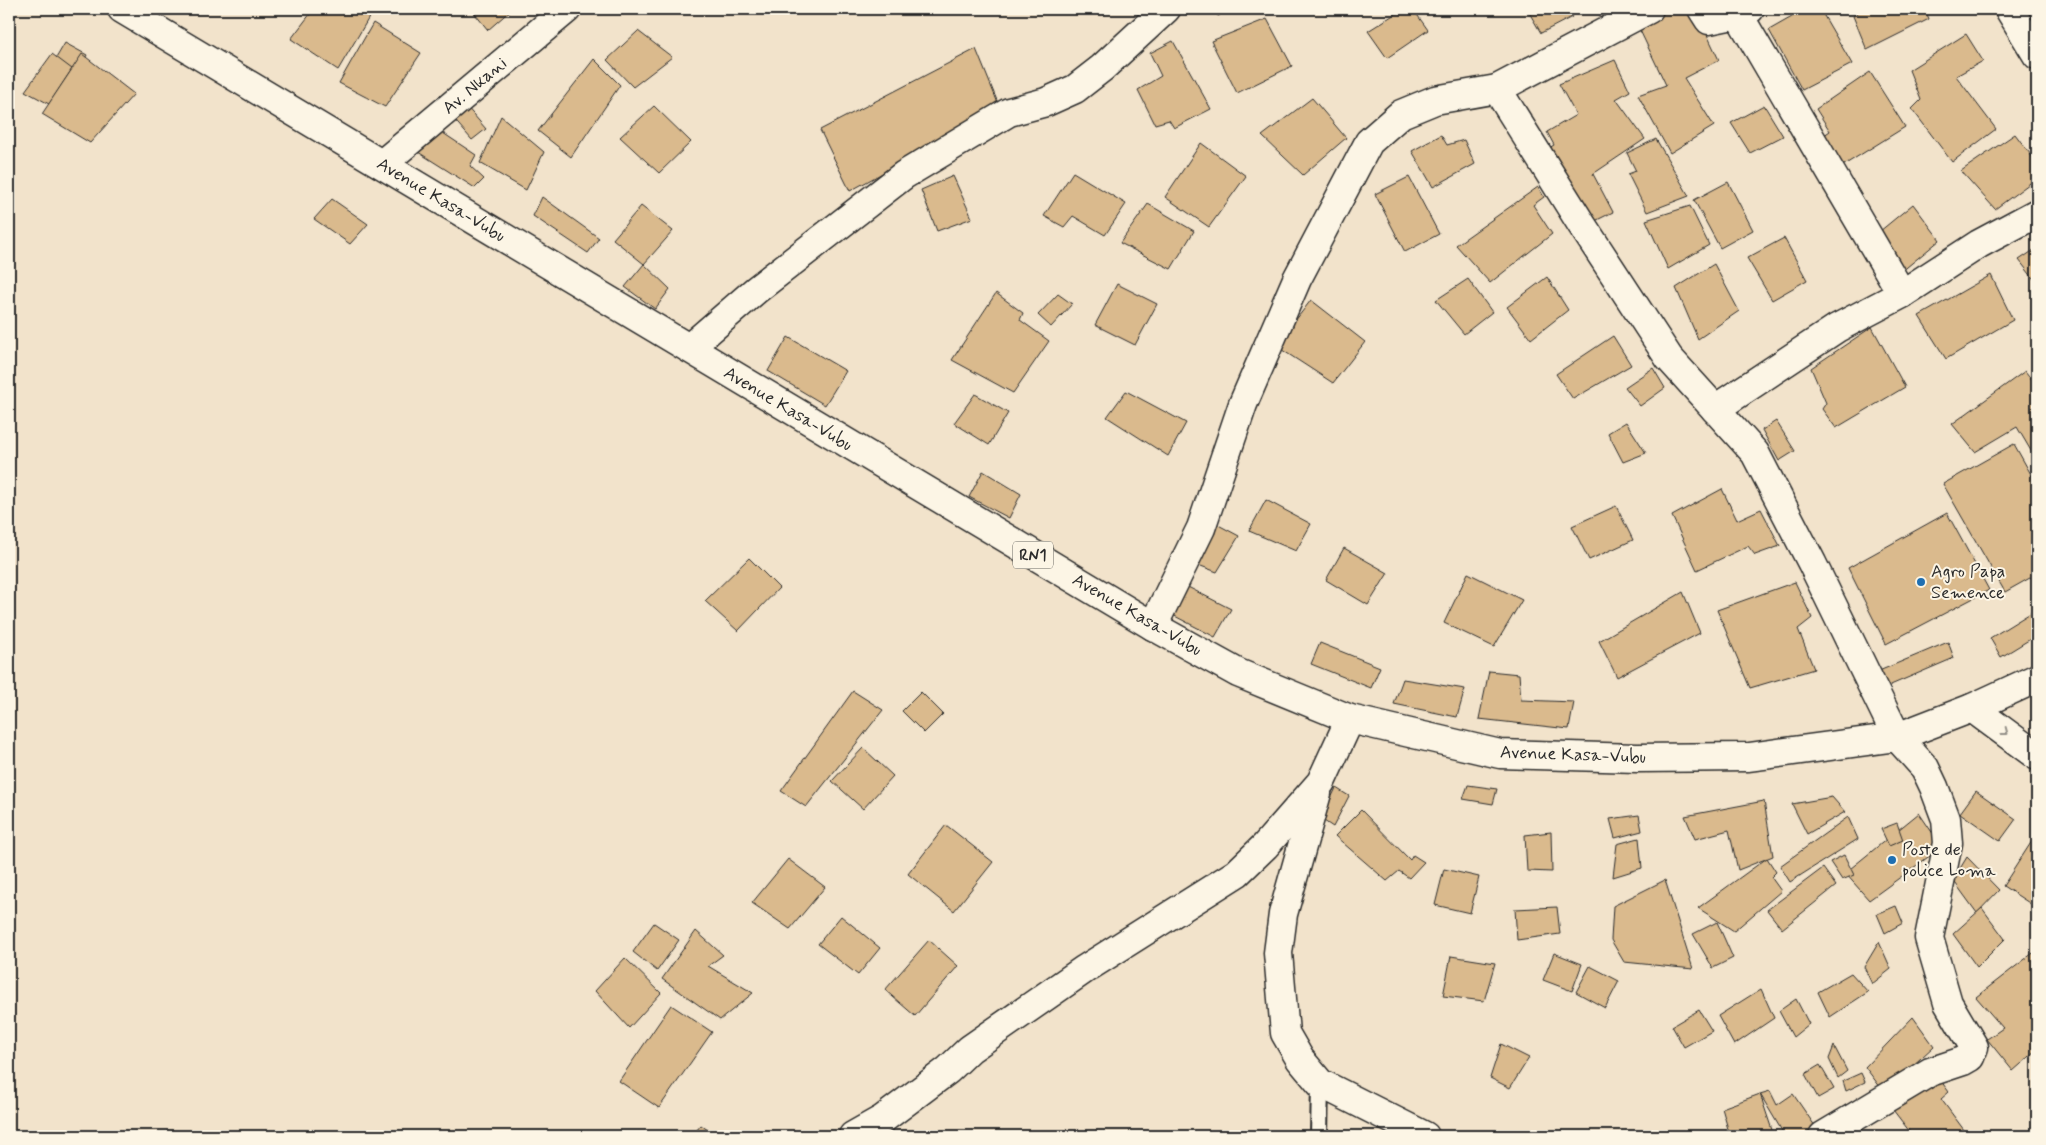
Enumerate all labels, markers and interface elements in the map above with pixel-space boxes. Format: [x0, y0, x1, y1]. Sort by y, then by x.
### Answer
street label: Av. Nkani [438, 52, 512, 120]
street label: Avenue Kasa-Vubu [372, 152, 510, 248]
street label: Avenue Kasa-Vubu [719, 361, 857, 457]
road number: RN1 [1013, 542, 1053, 568]
place label: Agro Papa Semence [1931, 560, 2005, 605]
street label: Avenue Kasa-Vubu [1068, 568, 1206, 662]
marker: Agro Papa Semence [1915, 576, 1927, 588]
one-way arrow [1999, 726, 2008, 734]
street label: Avenue Kasa-Vubu [1500, 740, 1646, 770]
place label: Poste de police Loma [1902, 838, 1996, 883]
marker: Poste de police Loma [1886, 854, 1898, 866]

